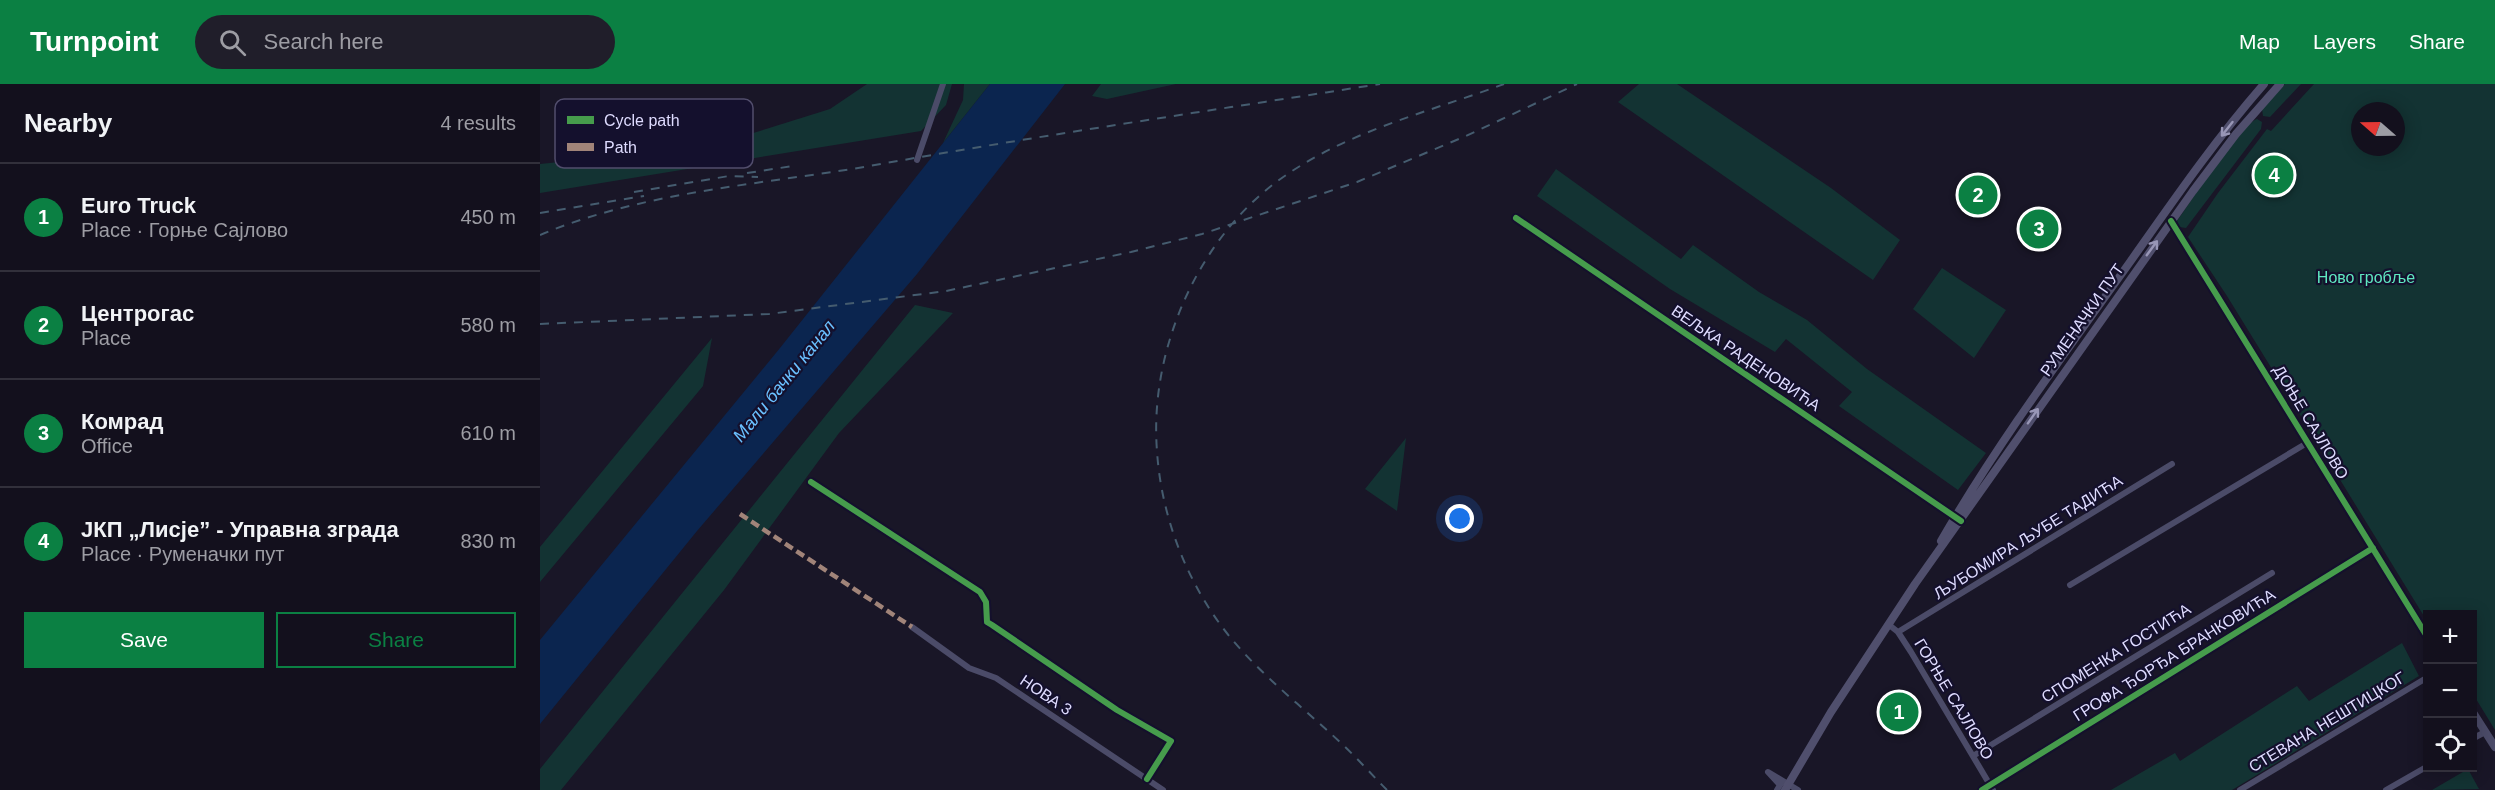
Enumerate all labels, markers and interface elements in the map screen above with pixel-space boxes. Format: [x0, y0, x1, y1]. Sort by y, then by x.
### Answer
search box [195, 15, 615, 69]
text: Turnpoint [30, 26, 159, 57]
icon: search [216, 26, 249, 59]
text: Search here [264, 29, 383, 54]
text: Map [2239, 30, 2280, 53]
text: Layers [2313, 30, 2376, 53]
text: Share [2409, 30, 2465, 53]
legend [555, 99, 753, 168]
north arrow [2351, 102, 2405, 156]
text: Nearby [24, 108, 112, 138]
text: 4 results [440, 112, 516, 134]
text: Cycle path [604, 112, 680, 129]
one-way arrow [2221, 121, 2234, 137]
text: Path [604, 139, 637, 156]
pin: 4 [2254, 152, 2294, 197]
pin: 2 [1958, 172, 1998, 218]
text: Euro Truck [81, 193, 196, 218]
text: 1 [38, 206, 49, 228]
text: 450 m [460, 206, 516, 228]
pin: 3 [2020, 206, 2058, 252]
text: Place · Горње Сајлово [81, 219, 288, 241]
one-way arrow [2145, 240, 2158, 256]
street label: РУМЕНАЧКИ ПУТ [2037, 261, 2127, 379]
park label: Ново гробље [2317, 269, 2415, 286]
text: Центрогас [81, 301, 194, 326]
street label: ВЕЉКА РАДЕНОВИЋА [1668, 302, 1824, 414]
text: 2 [38, 314, 49, 336]
text: 580 m [460, 314, 516, 336]
water label: Мали бачки канал [729, 316, 839, 446]
text: Place [81, 327, 131, 349]
street label: ДОЊЕ САЈЛОВО [2270, 362, 2352, 482]
text: Комрад [81, 409, 164, 434]
one-way arrow [2027, 409, 2039, 425]
text: 3 [38, 422, 49, 444]
text: 610 m [460, 422, 516, 444]
text: Office [81, 435, 133, 457]
street label: ЉУБОМИРА ЉУБЕ ТАДИЋА [1931, 472, 2126, 602]
your location [1445, 504, 1474, 533]
text: ЈКП „Лисје” - Управна зграда [81, 517, 399, 542]
text: 4 [38, 530, 49, 552]
text: 830 m [460, 530, 516, 552]
text: Place · Руменачки пут [81, 543, 284, 565]
street label: ГРОФА ЂОРЂА БРАНКОВИЋА [2070, 585, 2278, 724]
street label: СПОМЕНКА ГОСТИЋА [2038, 600, 2194, 706]
map controls [2423, 610, 2477, 772]
button: + [2423, 610, 2477, 664]
button: Save [24, 612, 264, 668]
button: Share [276, 612, 516, 668]
street label: ГОРЊЕ САЈЛОВО [1911, 636, 1997, 762]
button: − [2423, 664, 2477, 718]
street label: СТЕВАНА НЕШТИЦКОГ [2246, 668, 2408, 775]
street label: НОВА 3 [1017, 672, 1075, 718]
pin: 1 [1880, 690, 1918, 734]
button: locate [2423, 718, 2477, 772]

